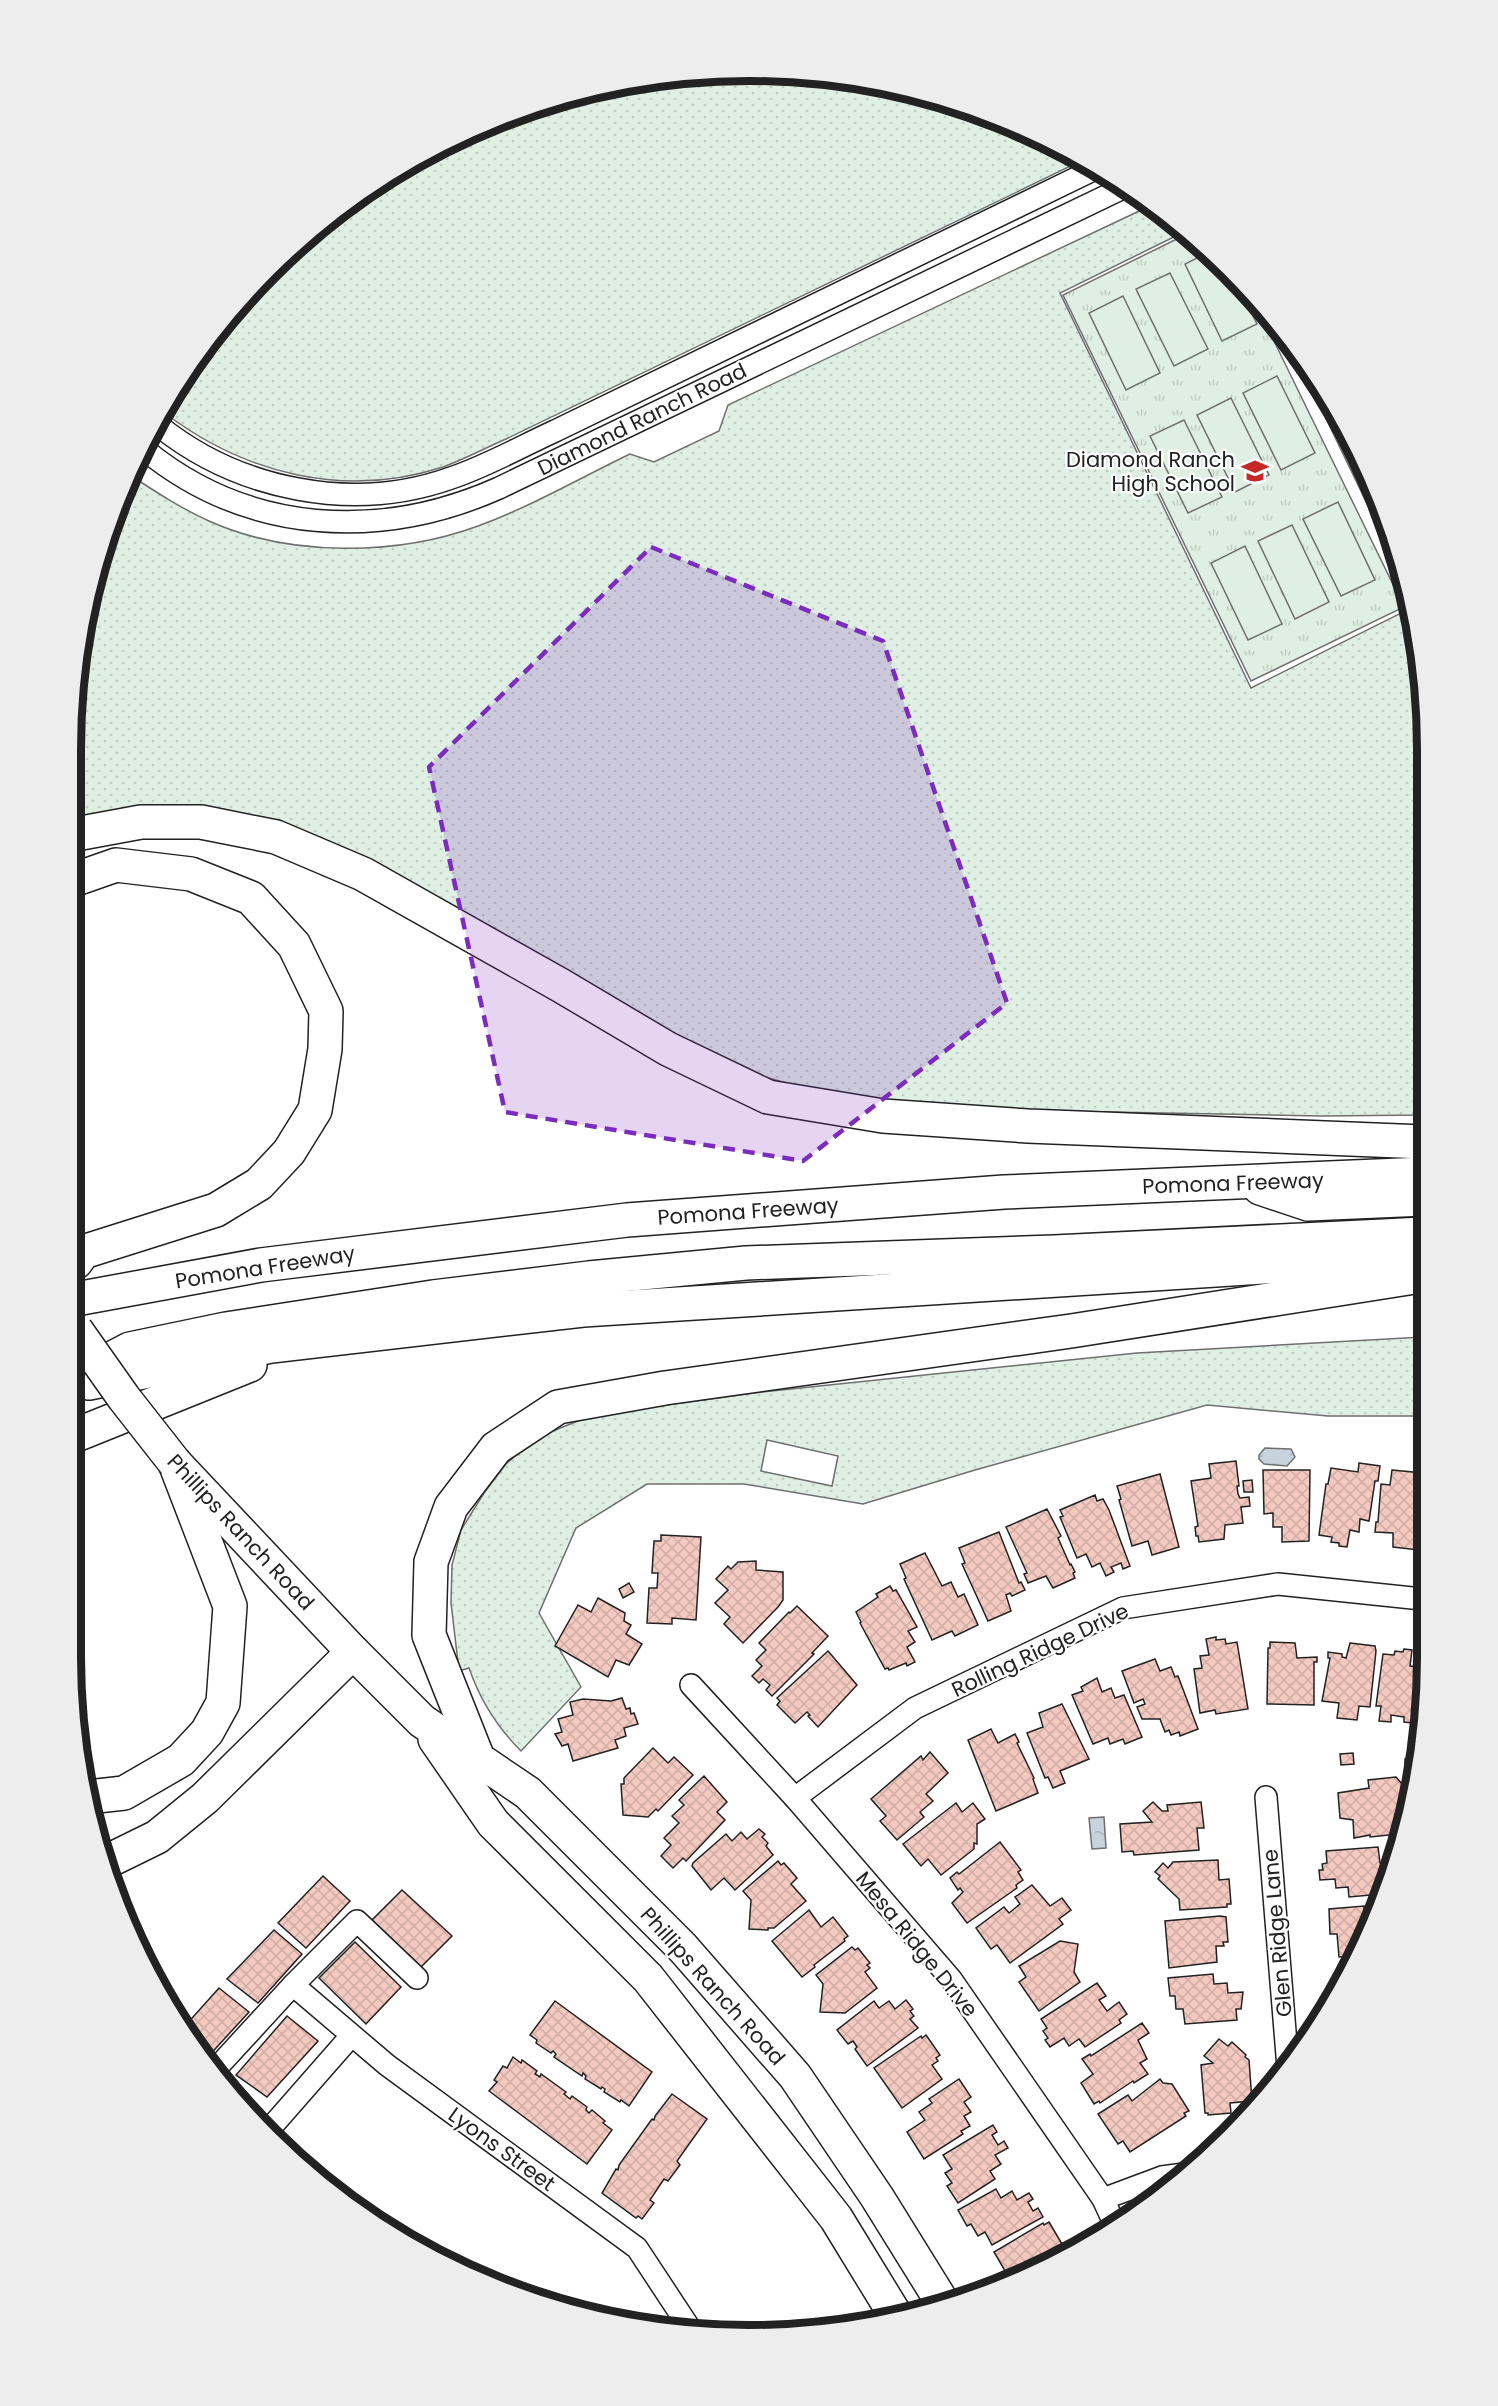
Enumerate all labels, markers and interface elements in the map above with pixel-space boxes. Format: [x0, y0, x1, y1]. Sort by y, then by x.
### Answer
street label: Diamond Ranch Road [533, 356, 751, 482]
place label: Diamond Ranch High School [1066, 445, 1235, 498]
school or university icon: Diamond Ranch High School [1240, 456, 1270, 486]
street label: Pomona Freeway [1142, 1165, 1324, 1201]
street label: Pomona Freeway [656, 1190, 840, 1232]
street label: Pomona Freeway [173, 1238, 357, 1296]
street label: Phillips Ranch Road [161, 1448, 321, 1616]
street label: Rolling Ridge Drive [947, 1596, 1133, 1704]
street label: Glen Ridge Lane [1255, 1848, 1299, 2018]
street label: Mesa Ridge Drive [849, 1865, 985, 2023]
street label: Phillips Ranch Road [634, 1901, 792, 2071]
street label: Lyons Street [443, 2100, 561, 2198]

